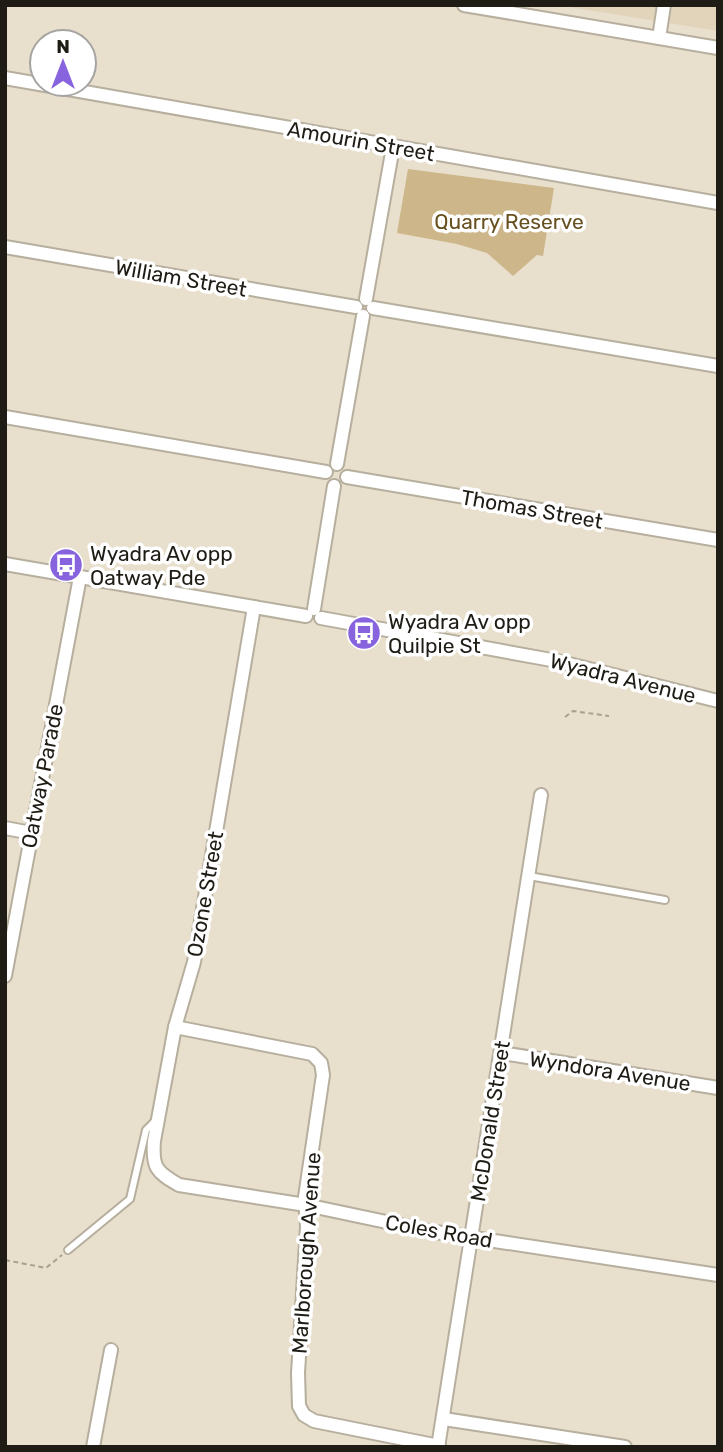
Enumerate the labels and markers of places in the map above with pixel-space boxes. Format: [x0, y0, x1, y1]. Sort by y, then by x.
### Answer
place label: Wyadra Av opp Oatway Pde [90, 541, 233, 590]
bus stop icon: Wyadra Av opp Oatway Pde [47, 546, 85, 584]
place label: Wyadra Av opp Quilpie St [388, 609, 531, 658]
bus stop icon: Wyadra Av opp Quilpie St [345, 614, 383, 652]

